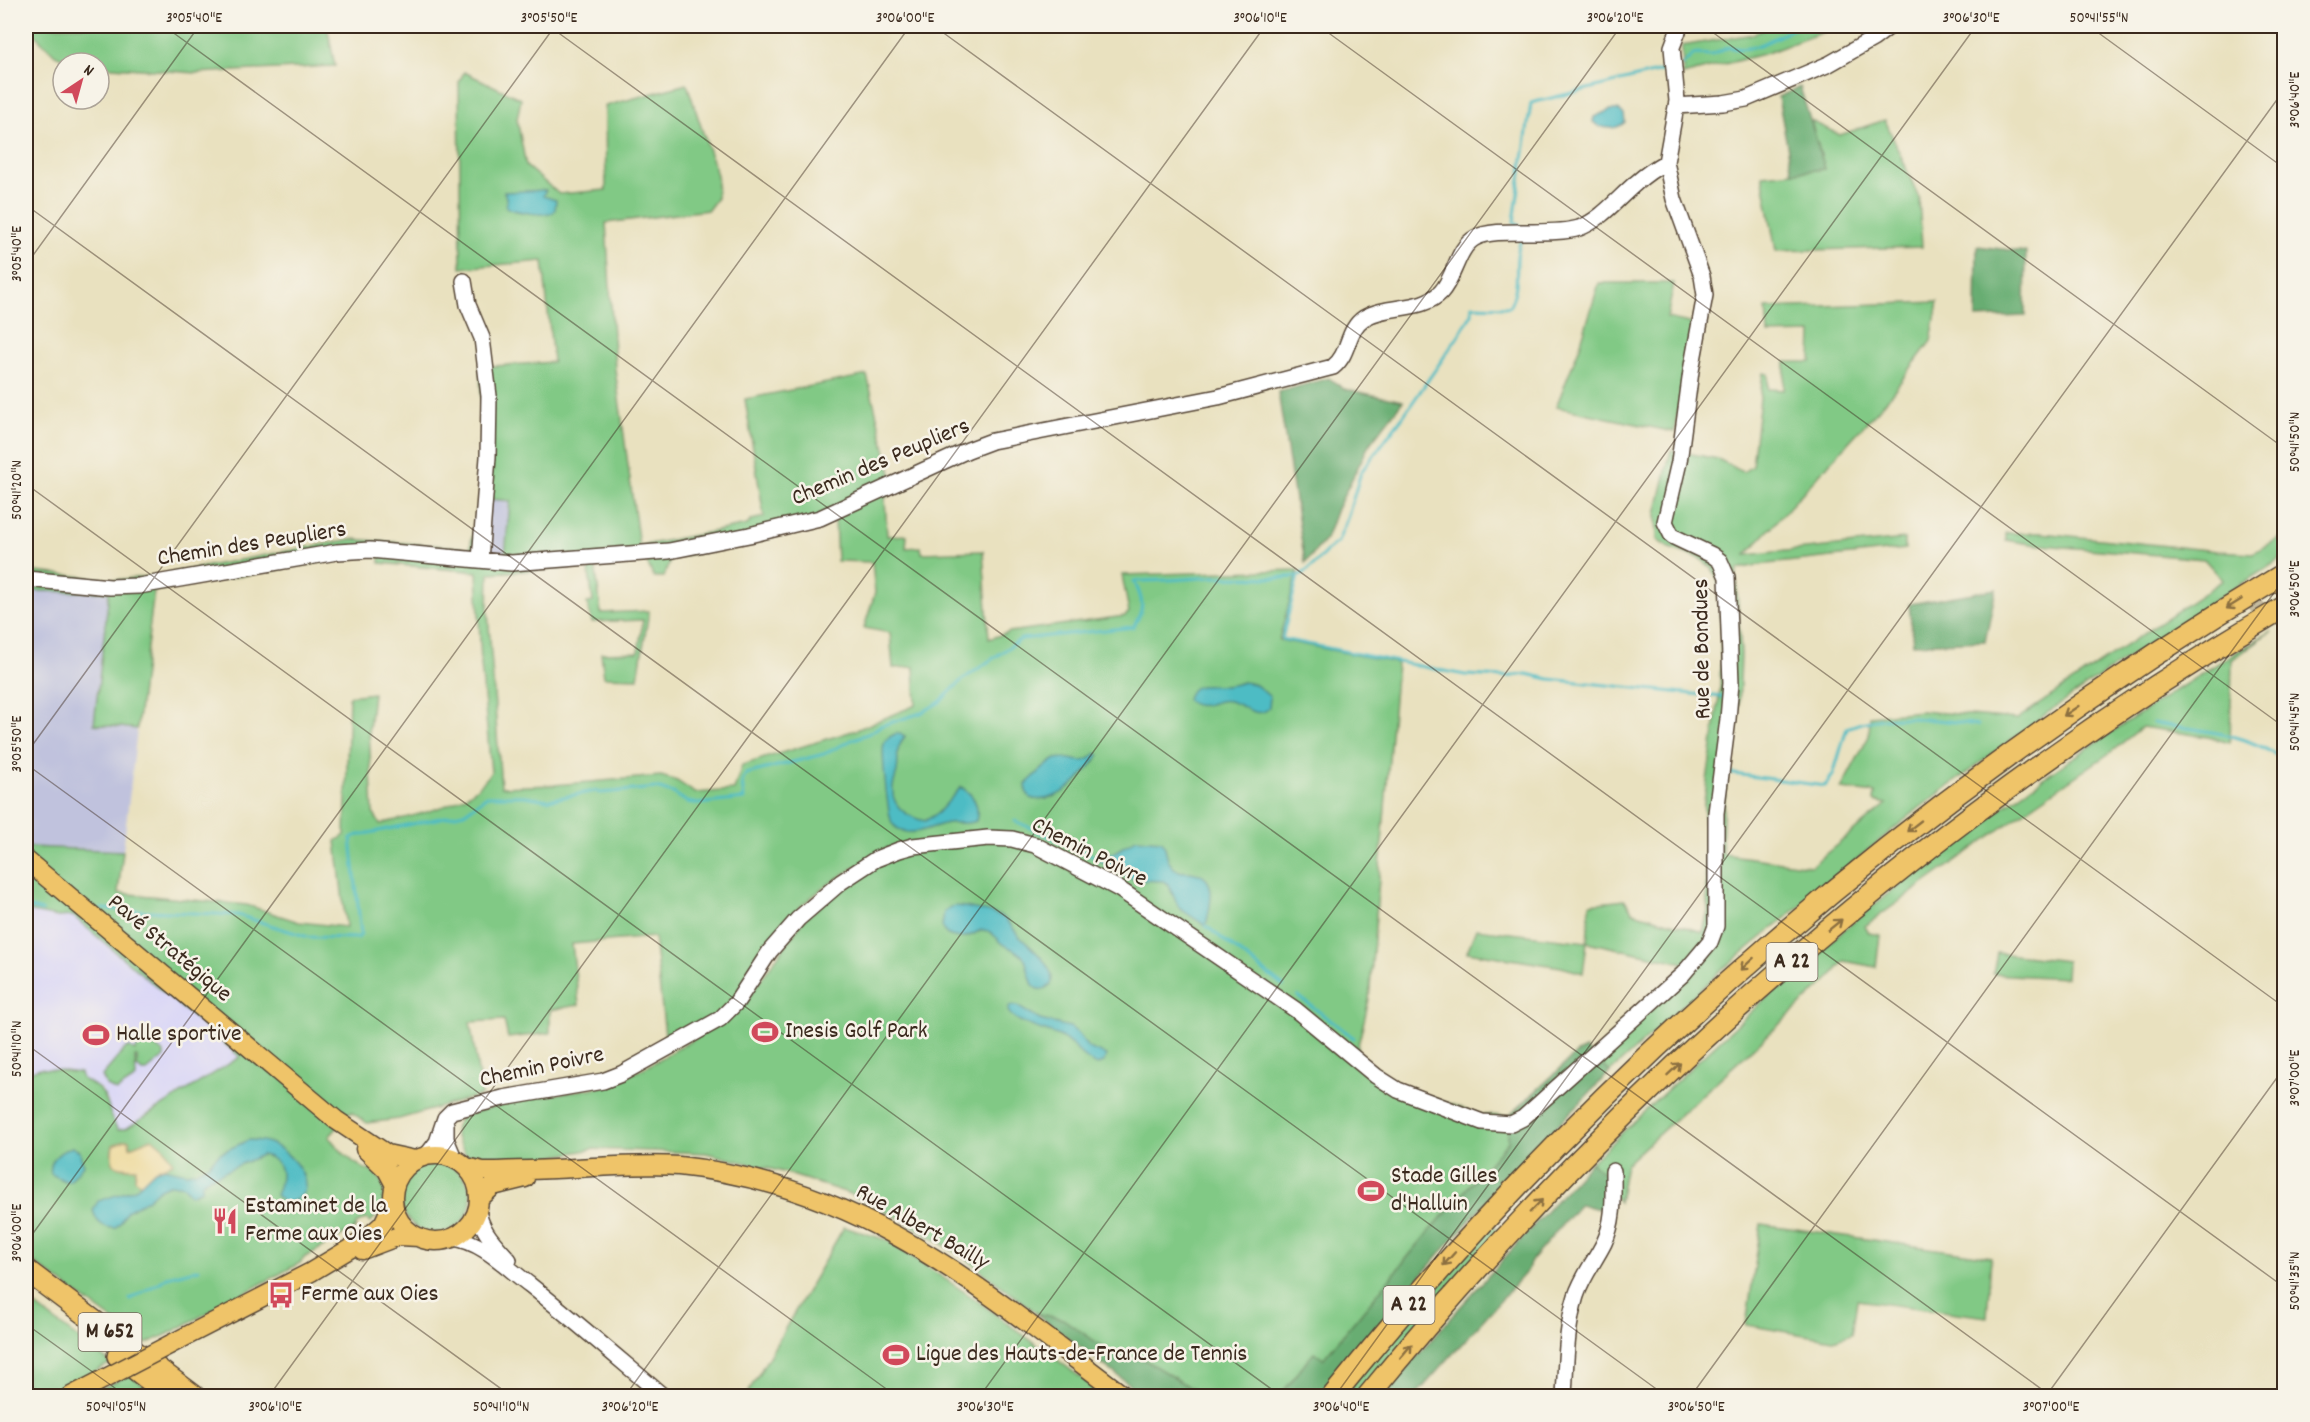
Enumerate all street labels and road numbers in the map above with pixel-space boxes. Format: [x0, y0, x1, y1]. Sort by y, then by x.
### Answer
street label: Chemin des Peupliers [787, 410, 975, 516]
street label: Chemin des Peupliers [155, 513, 349, 577]
street label: Rue de Bondues [1685, 578, 1721, 720]
street label: Chemin Poivre [1025, 809, 1153, 897]
street label: Pavé Stratégique [99, 887, 239, 1011]
road number: A 22 [1766, 943, 1818, 981]
street label: Chemin Poivre [477, 1038, 607, 1098]
street label: Rue Albert Bailly [849, 1176, 996, 1281]
road number: A 22 [1384, 1286, 1434, 1324]
road number: M 652 [78, 1313, 142, 1351]

